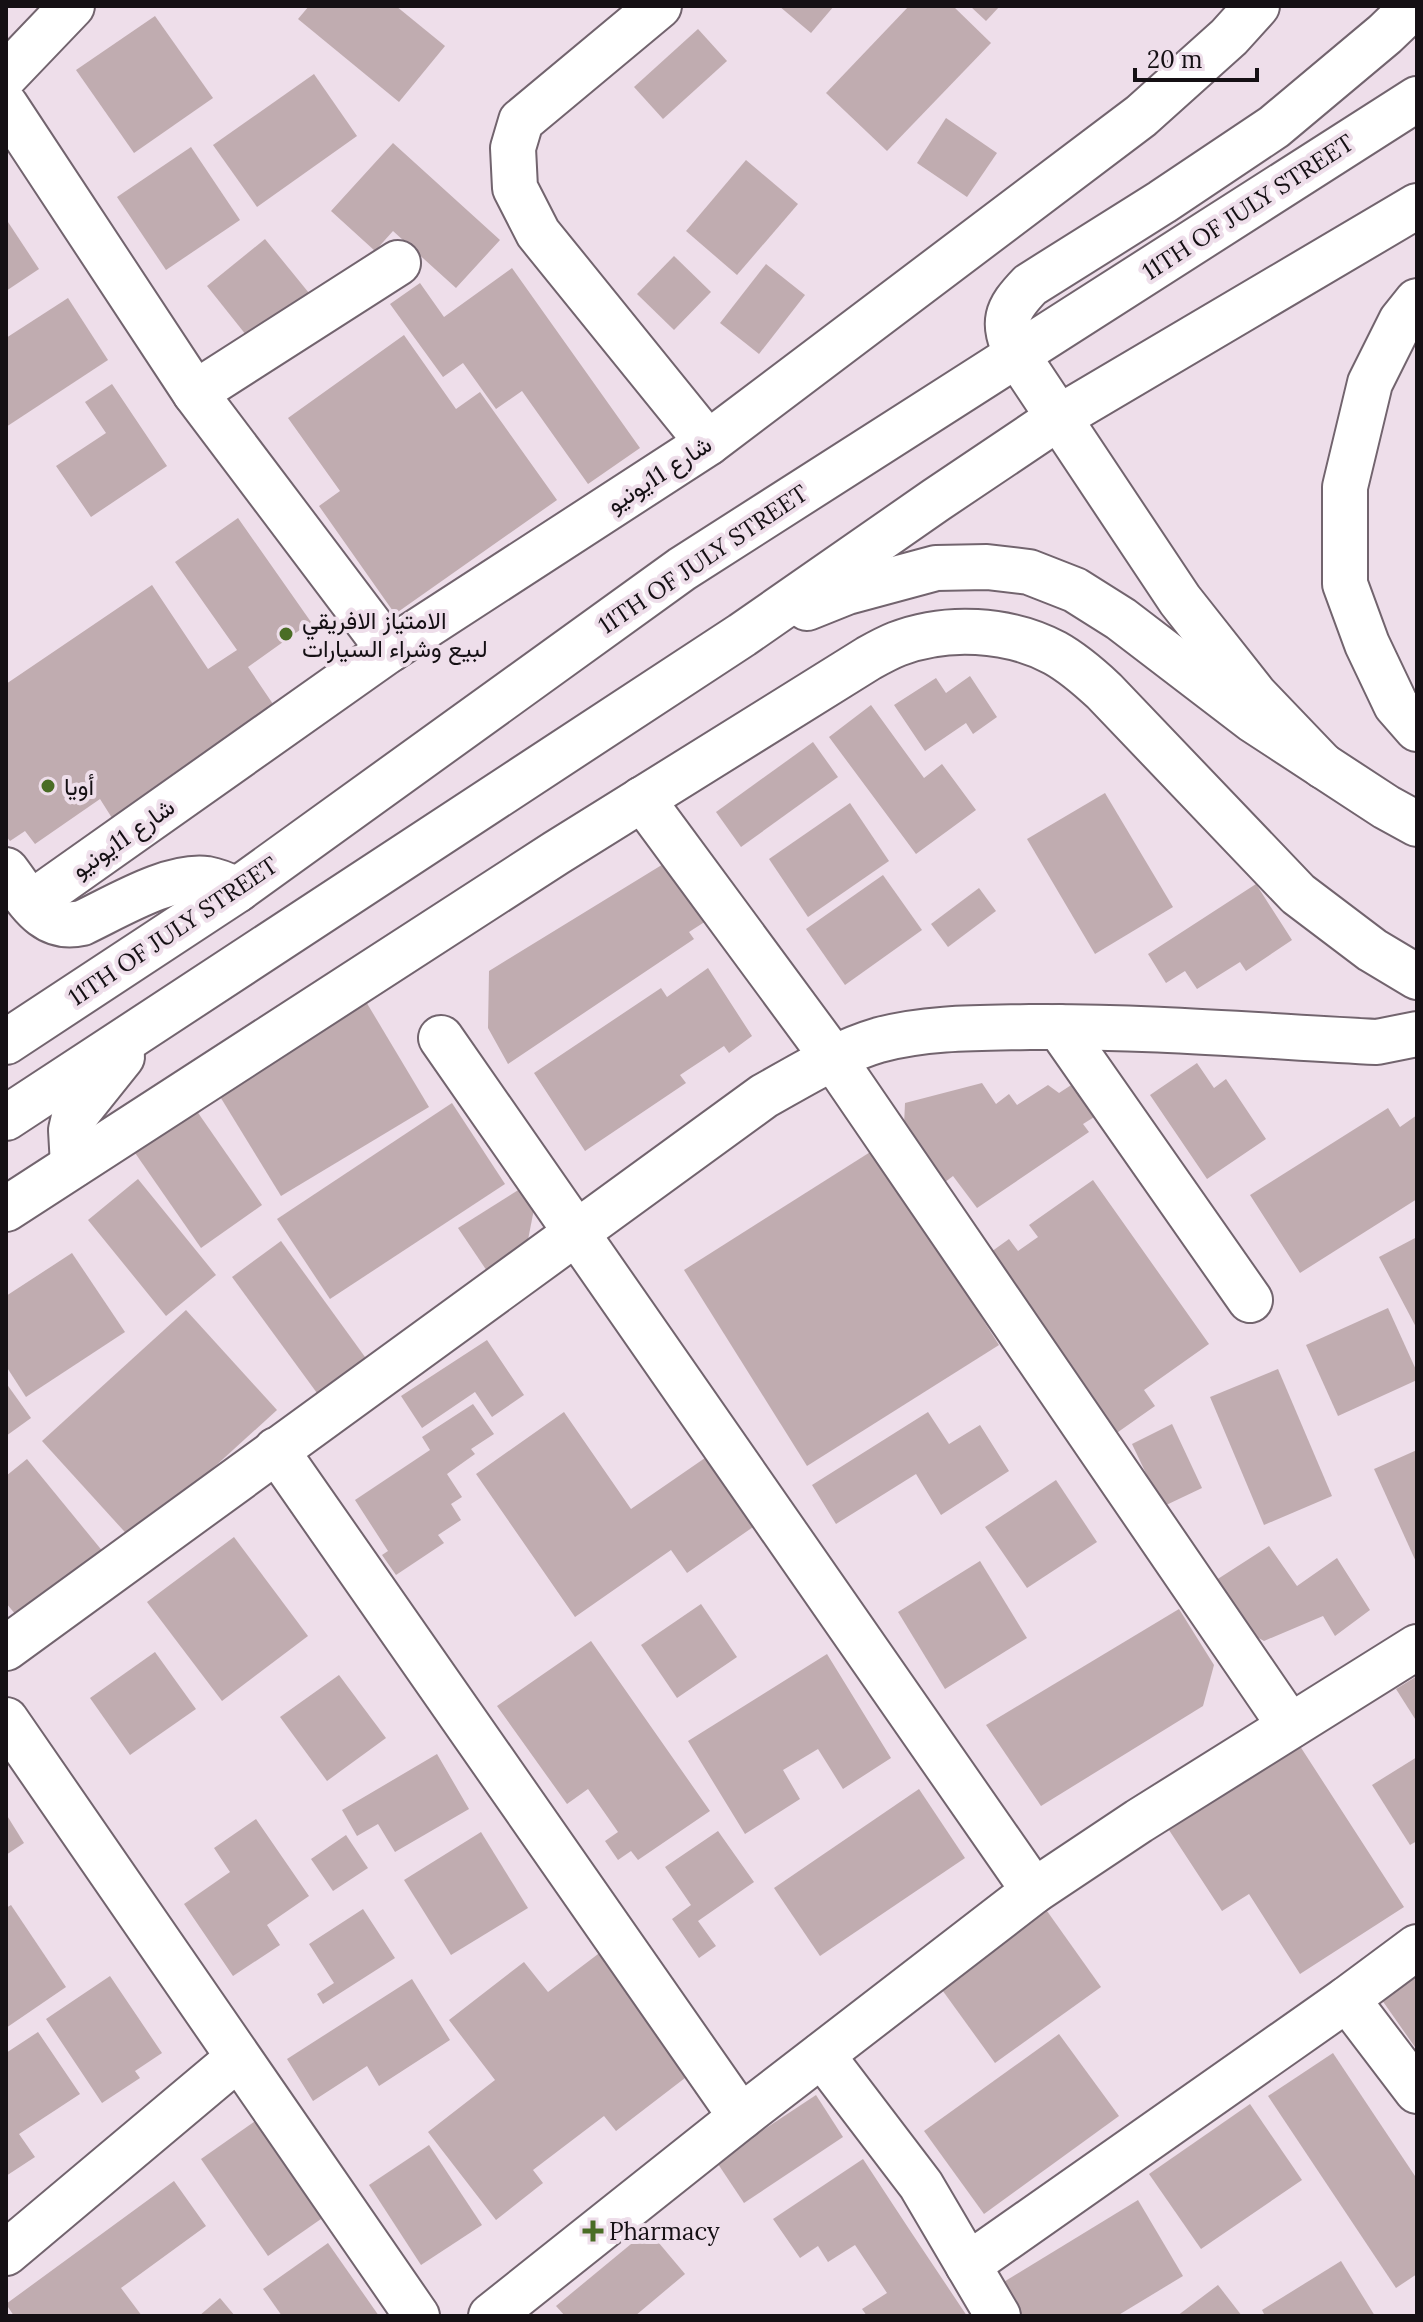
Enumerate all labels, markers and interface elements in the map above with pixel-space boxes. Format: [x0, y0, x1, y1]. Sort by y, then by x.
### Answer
scale bar [1135, 32, 1257, 82]
text: 20 m [1147, 44, 1203, 75]
street label: 11TH OF JULY STREET [1136, 127, 1360, 287]
street label: شارع 11يونيو [601, 429, 718, 520]
street label: 11TH OF JULY STREET [592, 477, 814, 641]
place label: الامتياز الافريقي لبيع وشراء السيارات [302, 605, 488, 666]
marker: الامتياز الافريقي لبيع وشراء السيارات [277, 625, 295, 643]
place label: أويا [64, 771, 94, 802]
marker: أويا [39, 777, 57, 795]
street label: شارع 11يونيو [65, 791, 181, 886]
street label: 11TH OF JULY STREET [62, 849, 284, 1013]
place label: Pharmacy [609, 2216, 720, 2247]
marker: Pharmacy [584, 2222, 602, 2240]

